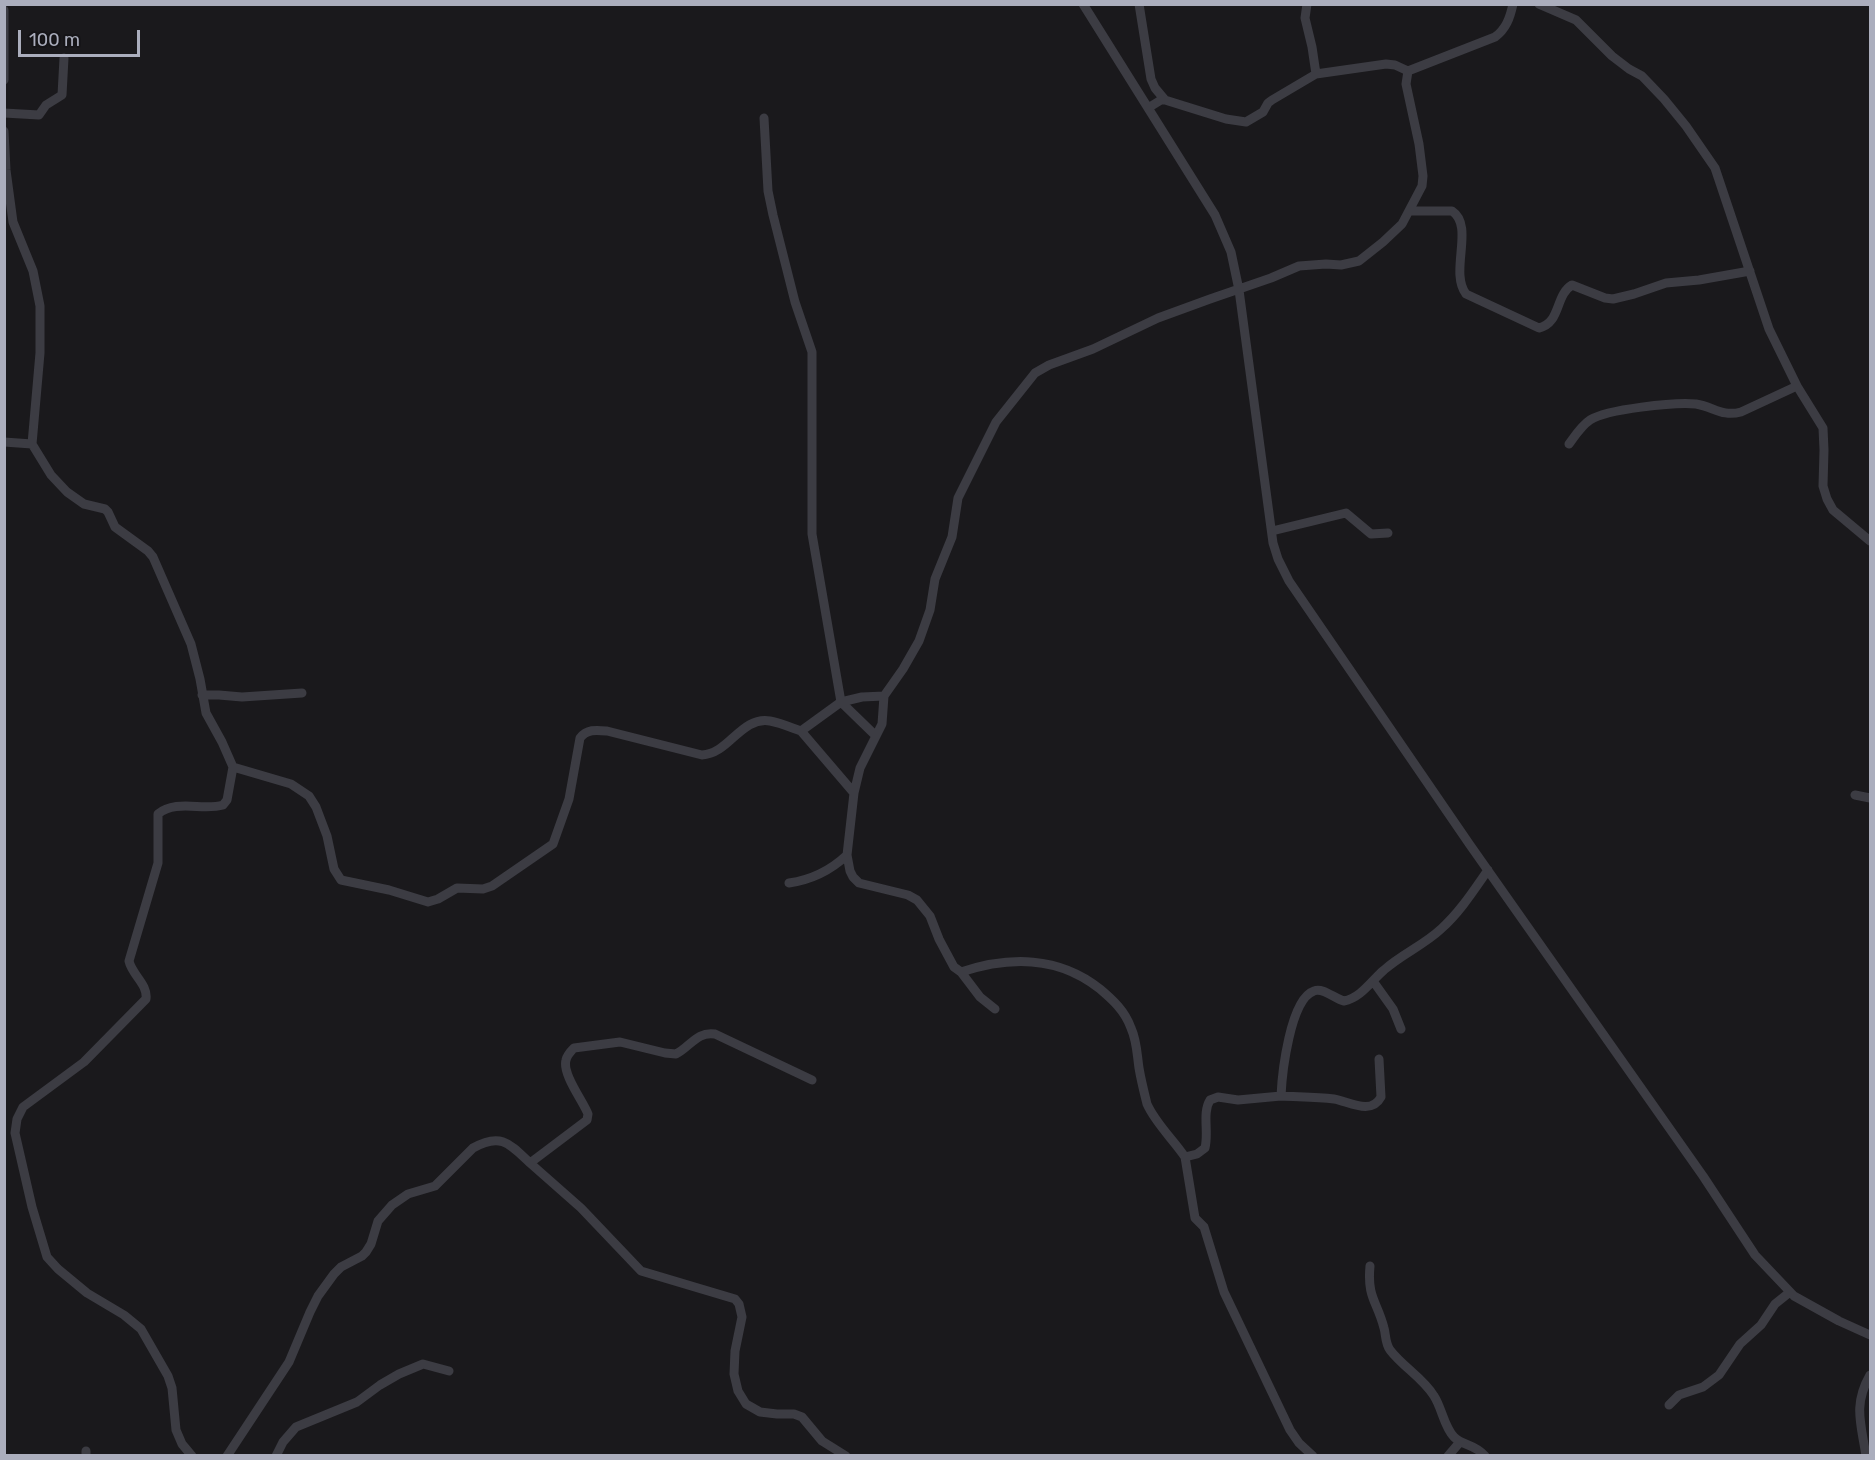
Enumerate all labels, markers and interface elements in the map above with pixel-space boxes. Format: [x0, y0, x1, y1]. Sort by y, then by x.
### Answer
scale bar [21, 18, 142, 56]
text: 100 m [29, 29, 80, 51]

